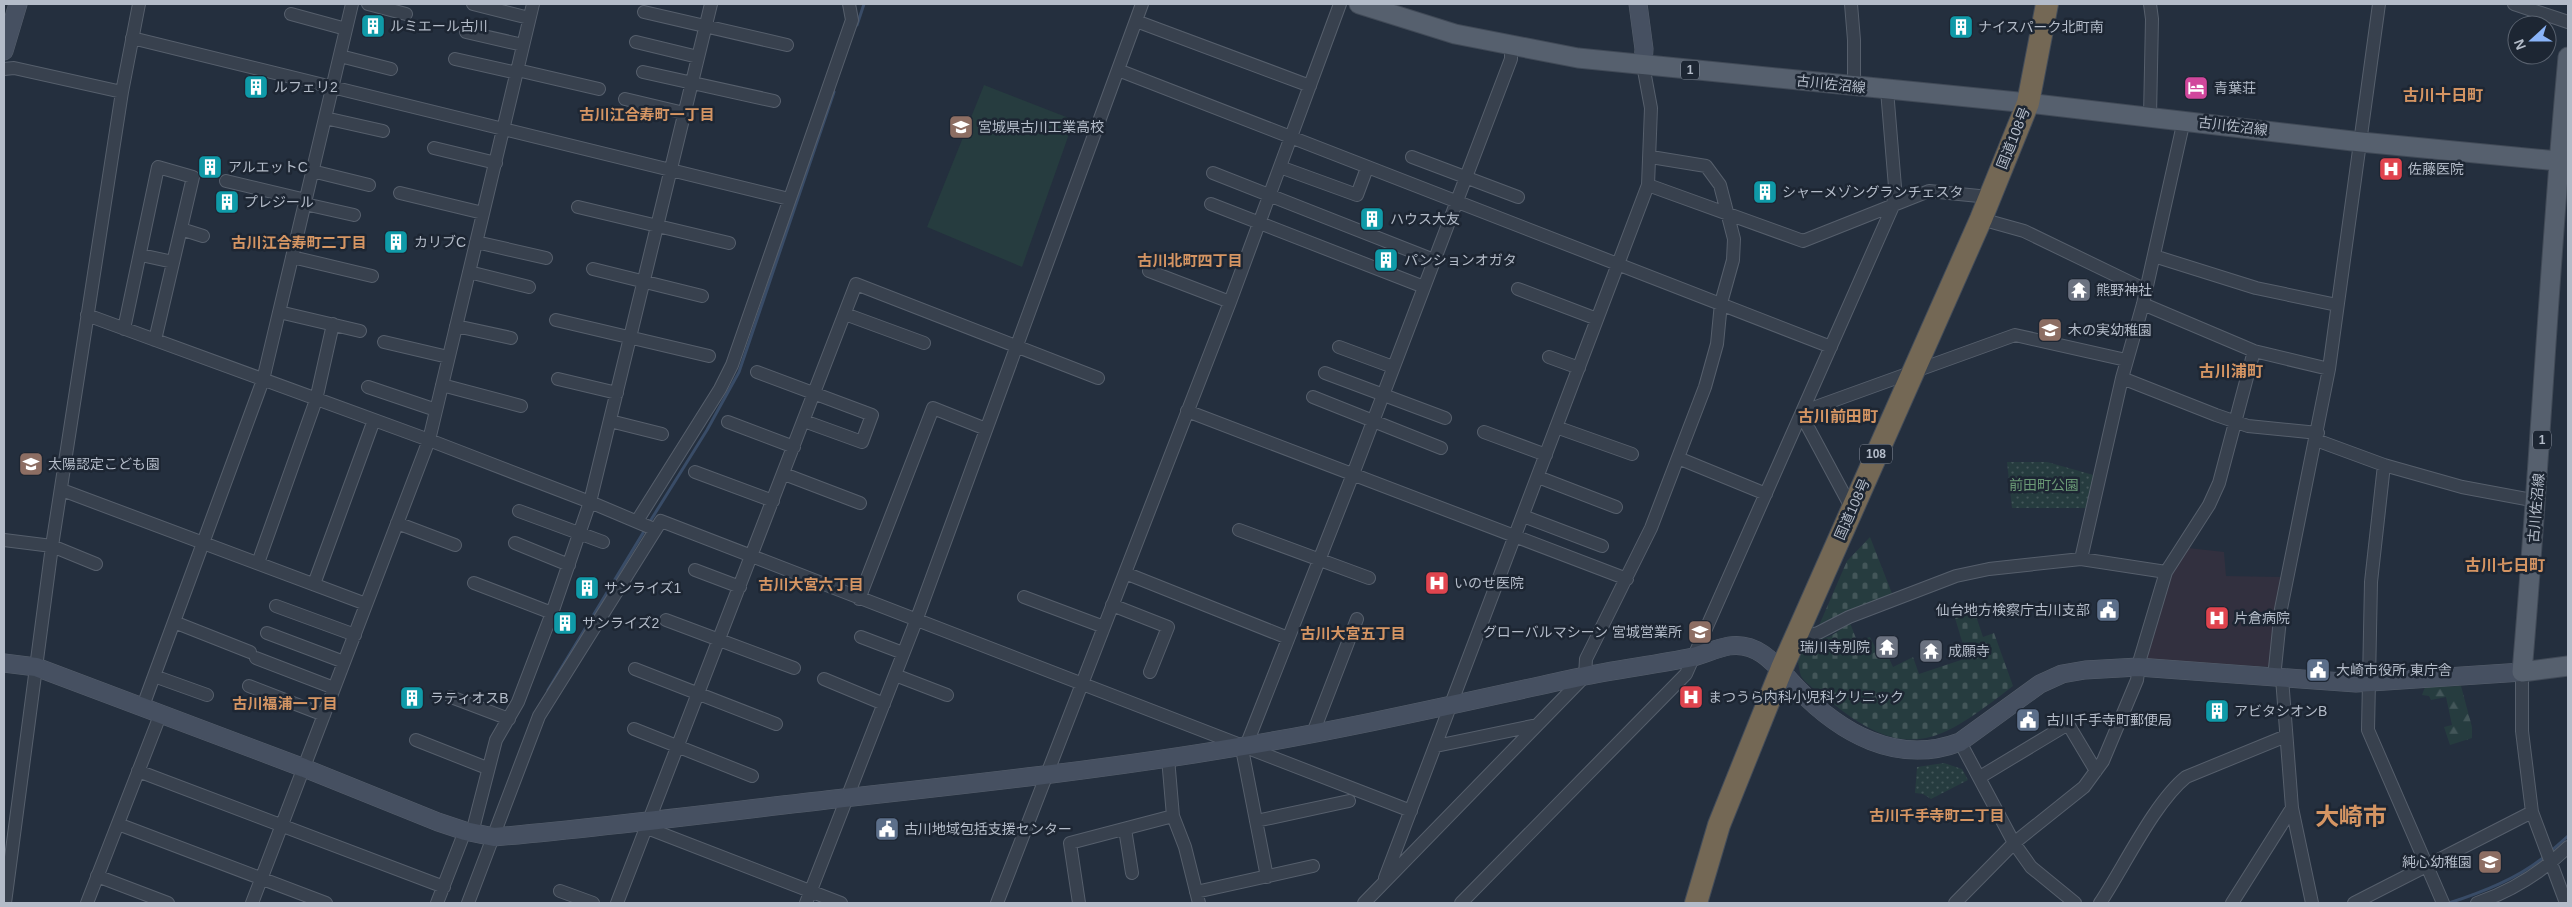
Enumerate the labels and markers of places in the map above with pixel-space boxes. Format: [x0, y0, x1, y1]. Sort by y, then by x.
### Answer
building icon: ルミエール古川 [360, 13, 386, 39]
building icon: ナイスパーク北町南 [1948, 14, 1974, 40]
place label: ルミエール古川 [390, 18, 488, 34]
place label: ナイスパーク北町南 [1978, 19, 2104, 35]
building icon: ルフェリ2 [243, 74, 269, 100]
hotel icon: 青葉荘 [2183, 75, 2209, 101]
place label: ルフェリ2 [274, 79, 338, 95]
place label: 青葉荘 [2214, 80, 2256, 96]
school or university icon: 宮城県古川工業高校 [948, 114, 974, 140]
place label: 宮城県古川工業高校 [978, 119, 1104, 135]
building icon: アルエットC [197, 154, 223, 180]
hospital icon: 佐藤医院 [2378, 156, 2404, 182]
place label: アルエットC [228, 159, 308, 175]
place label: 佐藤医院 [2408, 161, 2464, 177]
building icon: シャーメゾングランチェスタ [1752, 179, 1778, 205]
place label: シャーメゾングランチェスタ [1782, 184, 1963, 200]
building icon: プレジール [214, 189, 240, 215]
place label: プレジール [244, 194, 314, 210]
building icon: ハウス大友 [1359, 206, 1385, 232]
place label: ハウス大友 [1390, 211, 1460, 227]
building icon: カリブC [383, 229, 409, 255]
place label: カリブC [414, 234, 466, 250]
building icon: パンションオガタ [1373, 247, 1399, 273]
place label: パンションオガタ [1404, 252, 1517, 268]
temple icon: 熊野神社 [2066, 277, 2092, 303]
place label: 熊野神社 [2096, 282, 2152, 298]
school or university icon: 木の実幼稚園 [2037, 317, 2063, 343]
place label: 木の実幼稚園 [2068, 322, 2152, 338]
school or university icon: 太陽認定こども園 [18, 451, 44, 477]
place label: 太陽認定こども園 [48, 456, 160, 472]
hospital icon: いのせ医院 [1424, 570, 1450, 596]
building icon: サンライズ1 [574, 575, 600, 601]
place label: いのせ医院 [1454, 575, 1524, 591]
place label: サンライズ1 [604, 580, 682, 596]
public building icon: 仙台地方検察庁古川支部 [2095, 597, 2121, 623]
place label: 仙台地方検察庁古川支部 [1936, 602, 2090, 618]
hospital icon: 片倉病院 [2204, 605, 2230, 631]
building icon: サンライズ2 [552, 610, 578, 636]
place label: 片倉病院 [2234, 610, 2290, 626]
place label: サンライズ2 [582, 615, 660, 631]
school or university icon: グローバルマシーン 宮城営業所 [1687, 619, 1713, 645]
place label: グローバルマシーン 宮城営業所 [1483, 624, 1682, 640]
temple icon: 瑞川寺別院 [1874, 634, 1900, 660]
temple icon: 成願寺 [1918, 638, 1944, 664]
place label: 瑞川寺別院 [1800, 639, 1870, 655]
place label: 成願寺 [1948, 643, 1990, 659]
public building icon: 大崎市役所 東庁舎 [2305, 657, 2331, 683]
place label: 大崎市役所 東庁舎 [2336, 662, 2452, 678]
hospital icon: まつうら内科小児科クリニック [1678, 684, 1704, 710]
building icon: ラティオスB [399, 685, 425, 711]
place label: まつうら内科小児科クリニック [1708, 689, 1904, 705]
place label: ラティオスB [430, 690, 509, 706]
building icon: アビタシオンB [2204, 698, 2230, 724]
place label: アビタシオンB [2234, 703, 2327, 719]
public building icon: 古川千手寺町郵便局 [2015, 707, 2041, 733]
place label: 古川千手寺町郵便局 [2046, 712, 2172, 728]
public building icon: 古川地域包括支援センター [874, 816, 900, 842]
place label: 古川地域包括支援センター [904, 821, 1072, 837]
school or university icon: 純心幼稚園 [2477, 849, 2503, 875]
place label: 純心幼稚園 [2402, 854, 2472, 870]

